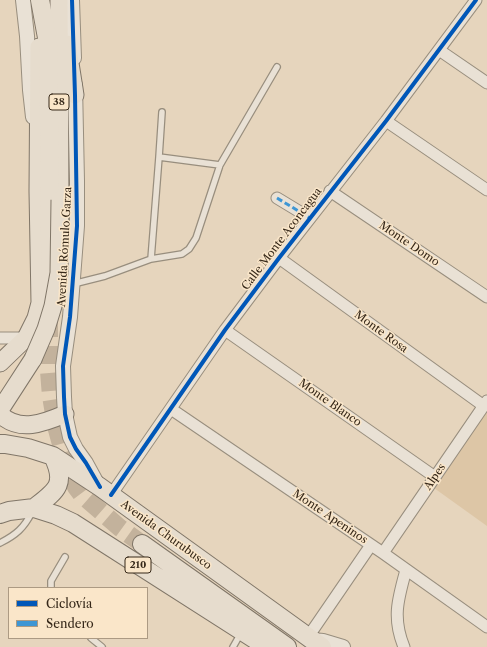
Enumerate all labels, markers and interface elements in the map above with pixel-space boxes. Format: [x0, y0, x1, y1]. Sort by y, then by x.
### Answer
road number: 38 [49, 94, 69, 110]
street label: Calle Monte Aconcagua [239, 185, 325, 293]
street label: Avenida Rómulo Garza [55, 187, 75, 307]
street label: Monte Domo [376, 219, 442, 269]
street label: Monte Rosa [352, 308, 410, 356]
street label: Monte Blanco [296, 377, 364, 429]
street label: Alpes [421, 461, 449, 493]
street label: Monte Apeninos [290, 487, 370, 547]
street label: Avenida Churubusco [118, 498, 214, 572]
road number: 210 [125, 557, 151, 573]
legend [8, 587, 148, 639]
text: Ciclovía [46, 596, 92, 611]
text: Sendero [46, 616, 94, 631]

